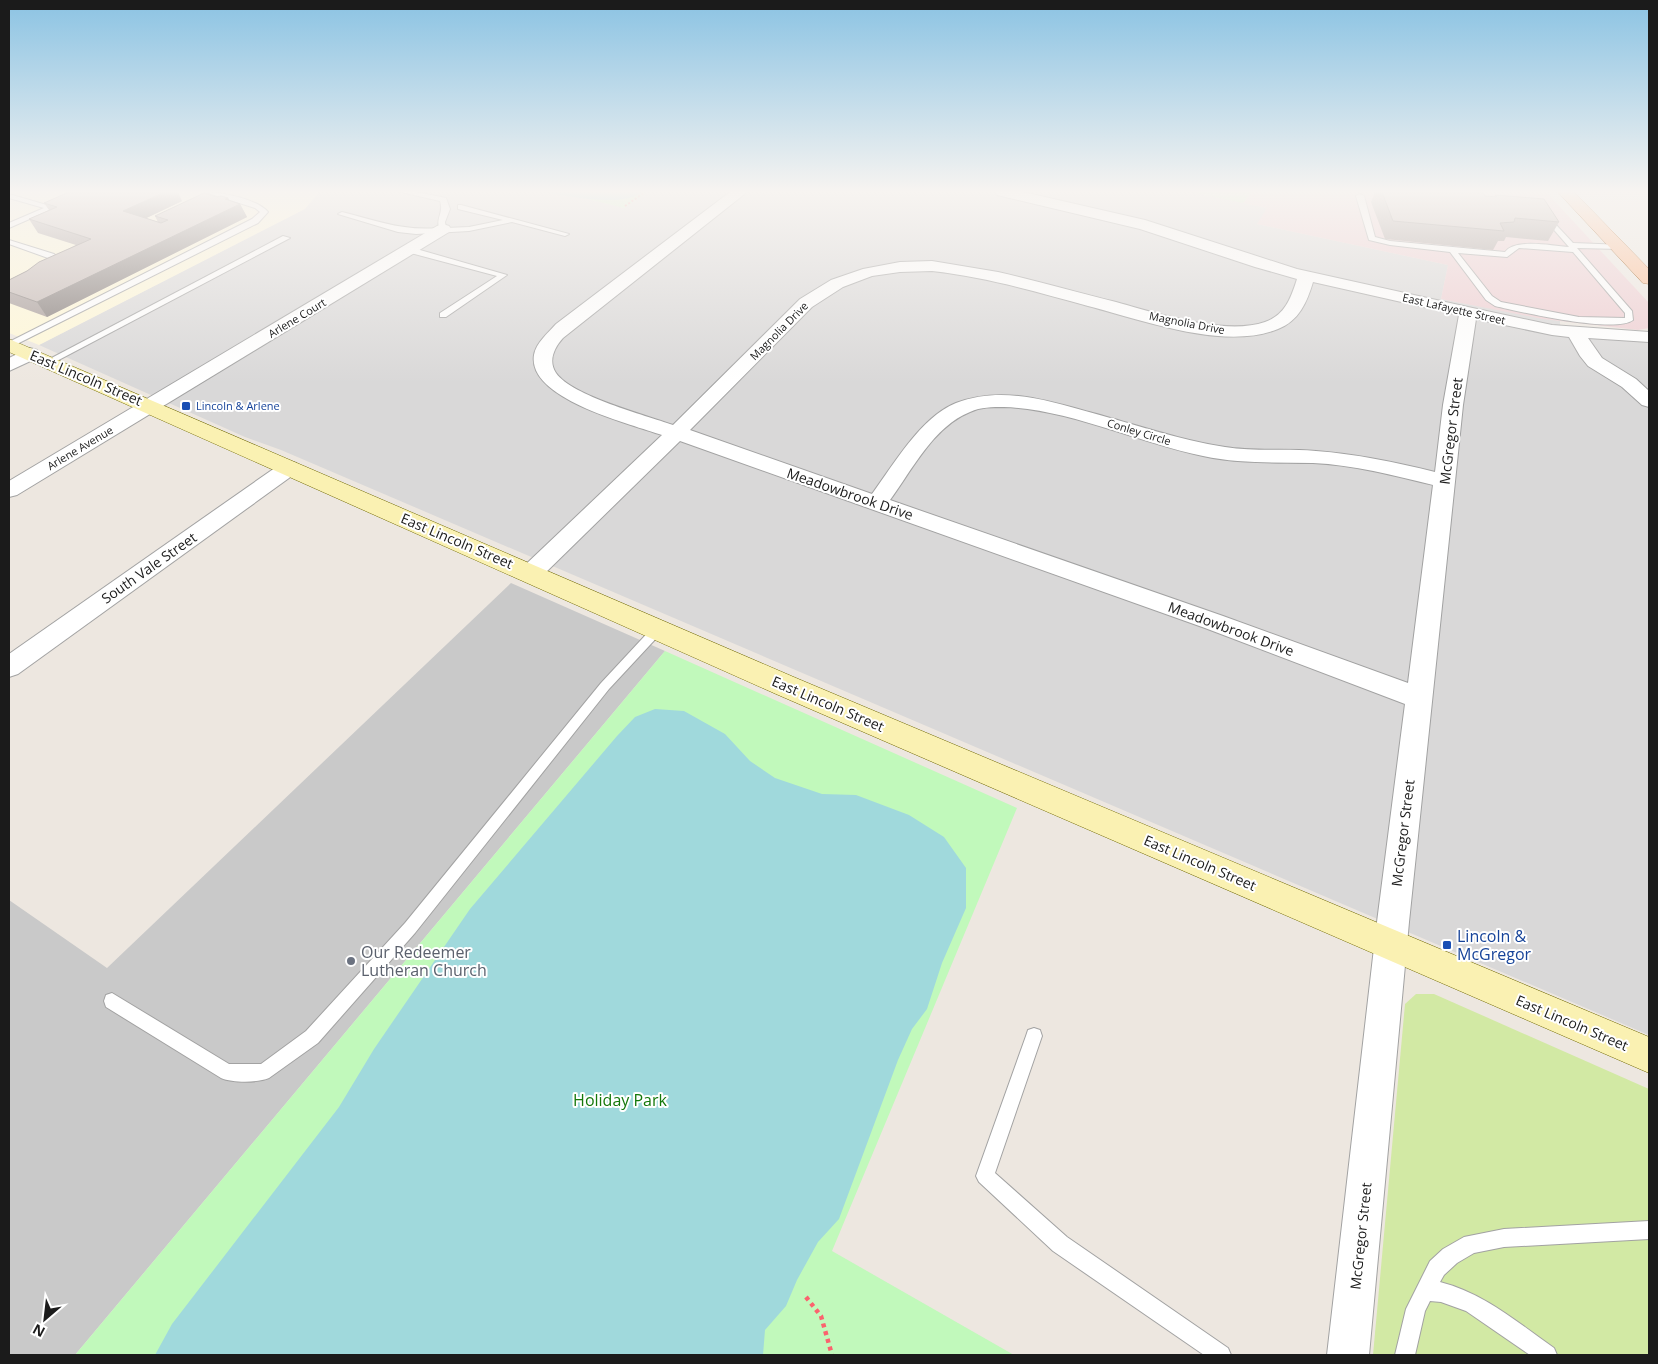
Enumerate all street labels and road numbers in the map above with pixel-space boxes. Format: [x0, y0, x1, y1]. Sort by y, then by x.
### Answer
street label: East Lafayette Street [1401, 289, 1507, 328]
street label: Arlene Court [265, 294, 328, 341]
street label: Magnolia Drive [746, 298, 811, 363]
street label: Magnolia Drive [1148, 308, 1226, 337]
street label: East Lincoln Street [27, 345, 145, 410]
street label: McGregor Street [1435, 376, 1466, 485]
street label: Conley Circle [1105, 415, 1173, 448]
street label: Arlene Avenue [44, 422, 116, 473]
street label: Meadowbrook Drive [784, 463, 916, 524]
street label: East Lincoln Street [398, 508, 516, 573]
street label: South Vale Street [97, 528, 200, 608]
street label: Meadowbrook Drive [1166, 597, 1297, 660]
street label: East Lincoln Street [769, 671, 887, 736]
street label: McGregor Street [1387, 778, 1418, 887]
street label: East Lincoln Street [1141, 830, 1259, 895]
street label: East Lincoln Street [1513, 990, 1631, 1055]
street label: McGregor Street [1345, 1181, 1376, 1290]

